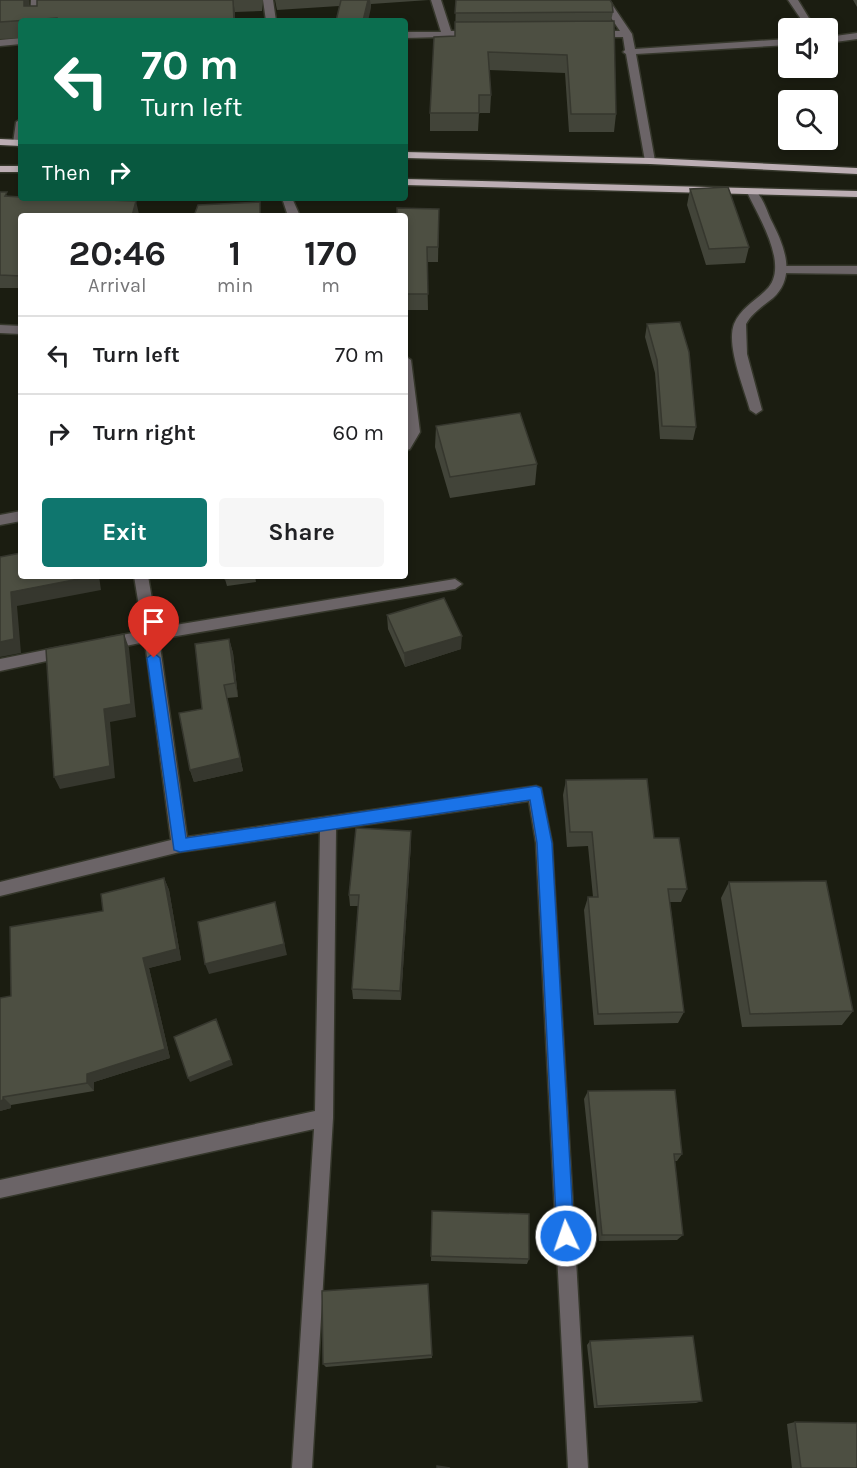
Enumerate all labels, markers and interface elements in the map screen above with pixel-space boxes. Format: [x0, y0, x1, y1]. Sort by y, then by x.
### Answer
map controls [778, 18, 838, 150]
button: sound [778, 18, 838, 78]
text: 70 m [141, 40, 239, 90]
icon: left [42, 42, 120, 120]
button: search [778, 90, 838, 150]
text: Turn left [141, 91, 242, 123]
icon: right [103, 156, 136, 189]
text: Then [42, 160, 91, 186]
text: 20:46 [69, 232, 166, 274]
text: 1 [229, 232, 241, 274]
text: 170 [304, 232, 357, 274]
text: Arrival [88, 274, 147, 297]
text: min [217, 274, 253, 297]
text: m [321, 274, 340, 297]
icon: left [42, 339, 75, 372]
text: Turn left [93, 342, 180, 368]
text: 70 m [335, 342, 384, 368]
icon: right [42, 417, 75, 450]
text: Turn right [93, 420, 196, 446]
text: 60 m [333, 420, 384, 446]
button: Exit [42, 498, 207, 567]
button: Share [219, 498, 384, 567]
pin [128, 596, 179, 658]
icon: arrive [137, 605, 170, 638]
position arrow [534, 1204, 598, 1268]

